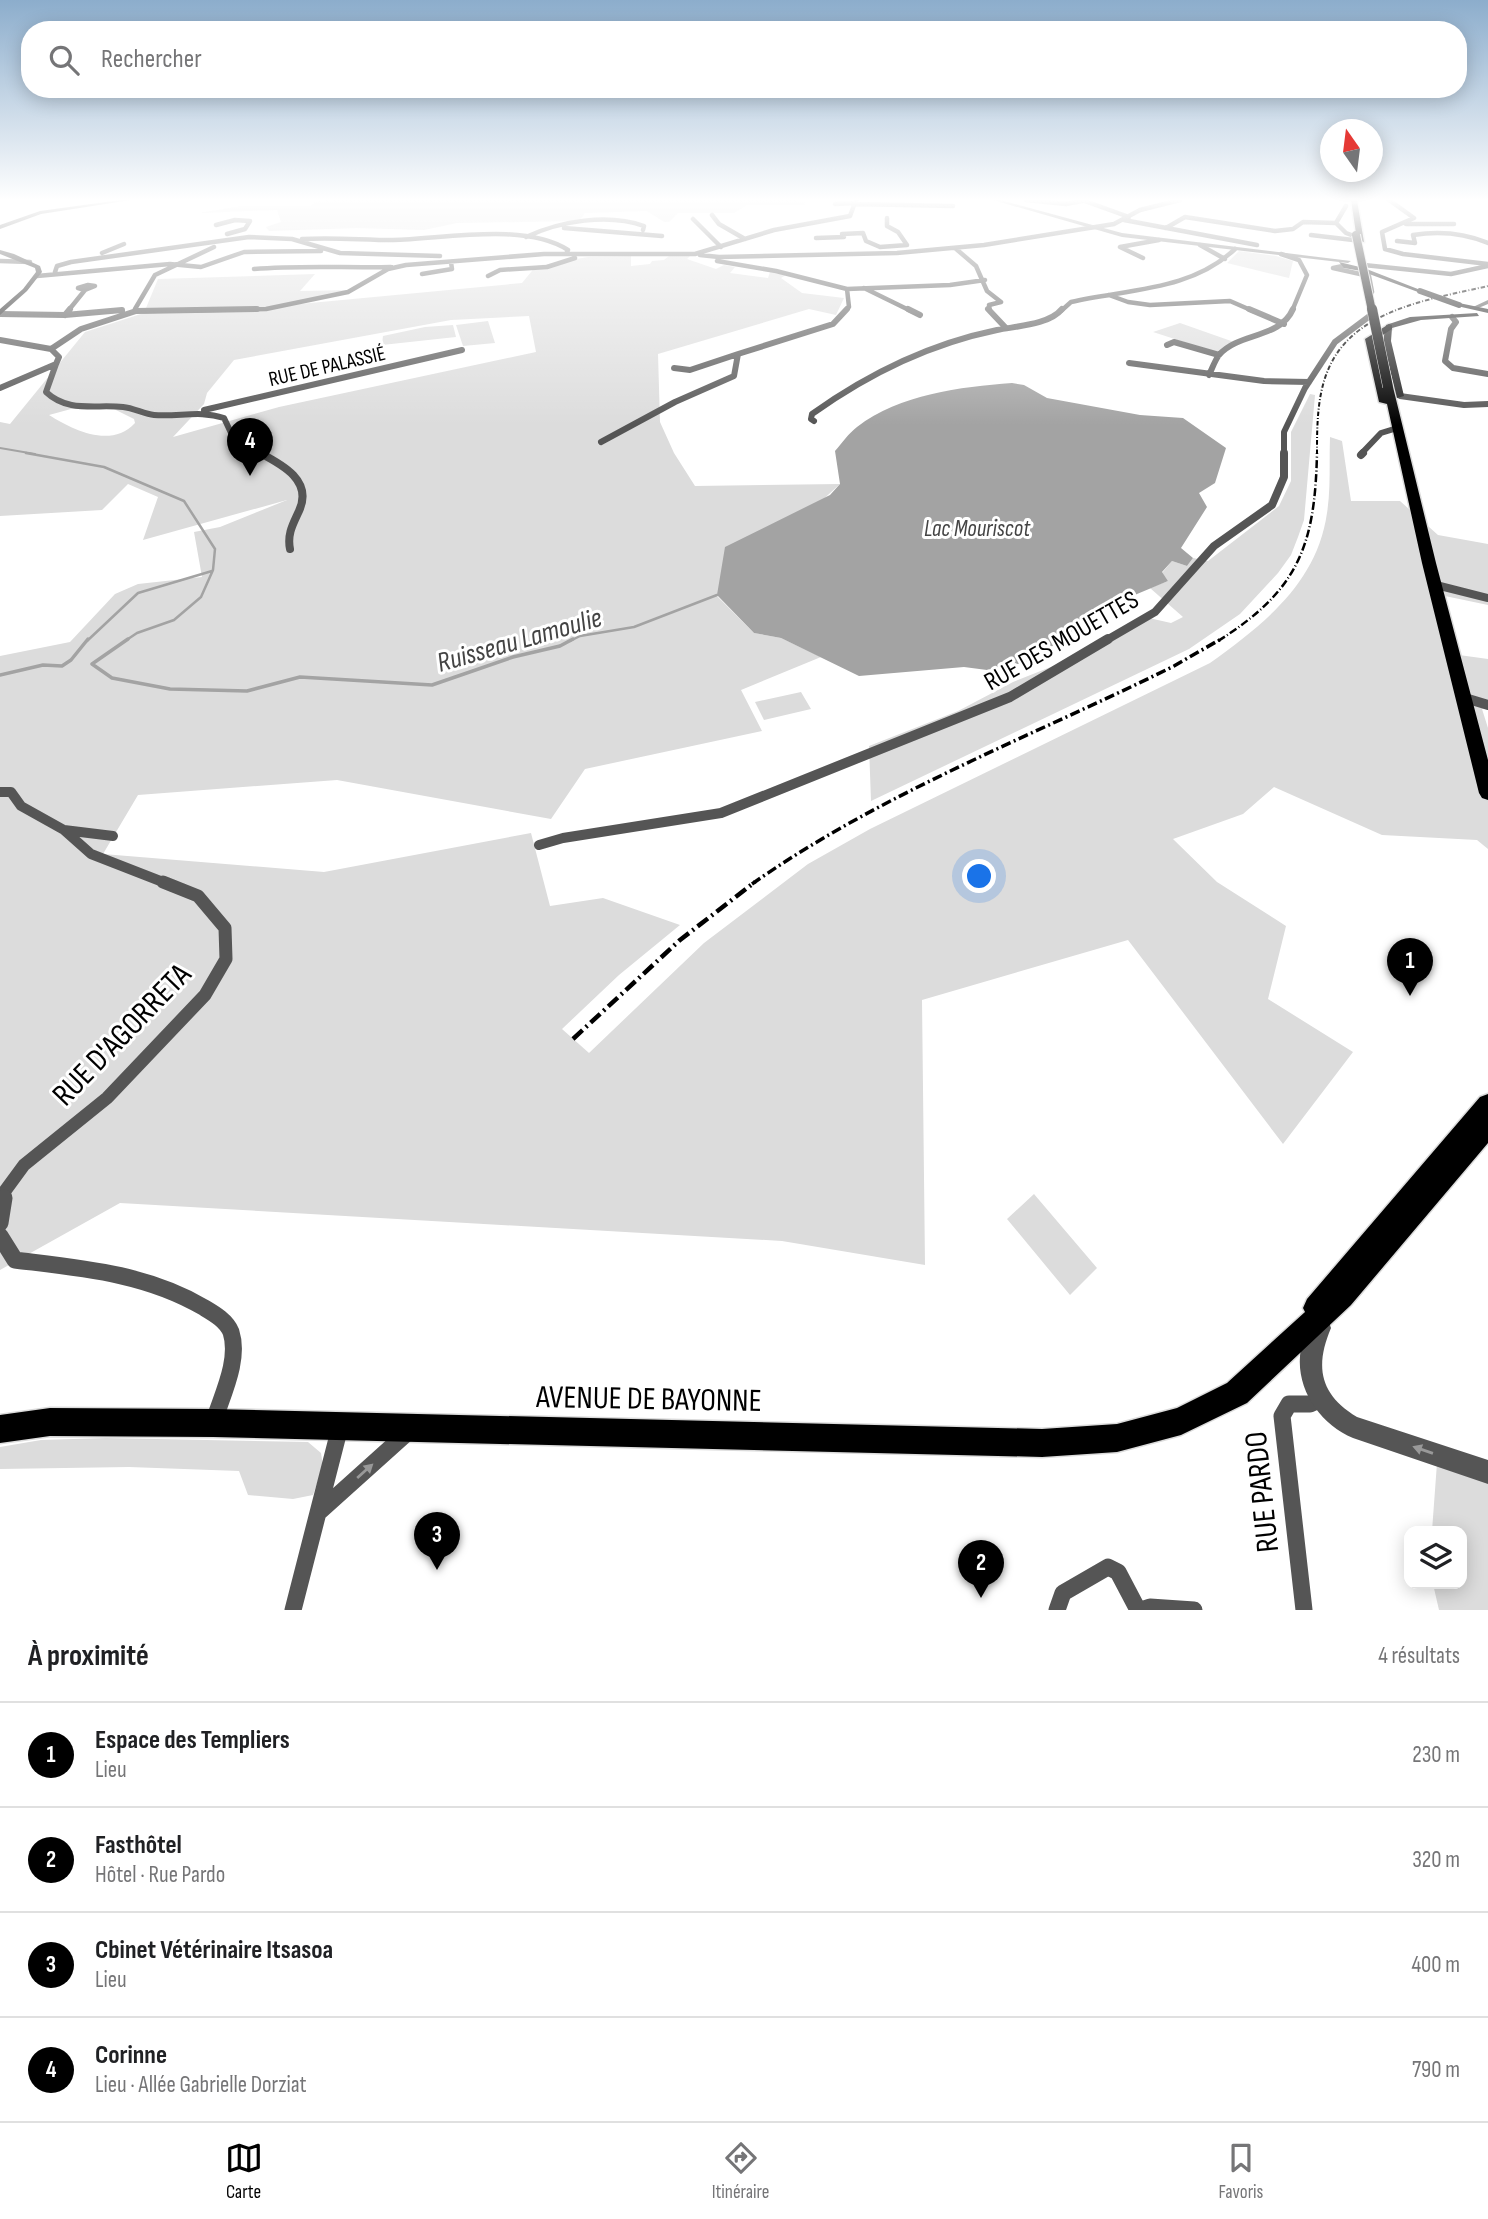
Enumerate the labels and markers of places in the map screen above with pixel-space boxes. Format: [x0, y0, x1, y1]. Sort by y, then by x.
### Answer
pin: 4 [227, 418, 273, 476]
pin: 1 [1387, 938, 1433, 996]
pin: 3 [414, 1512, 460, 1570]
pin: 2 [958, 1540, 1004, 1598]

